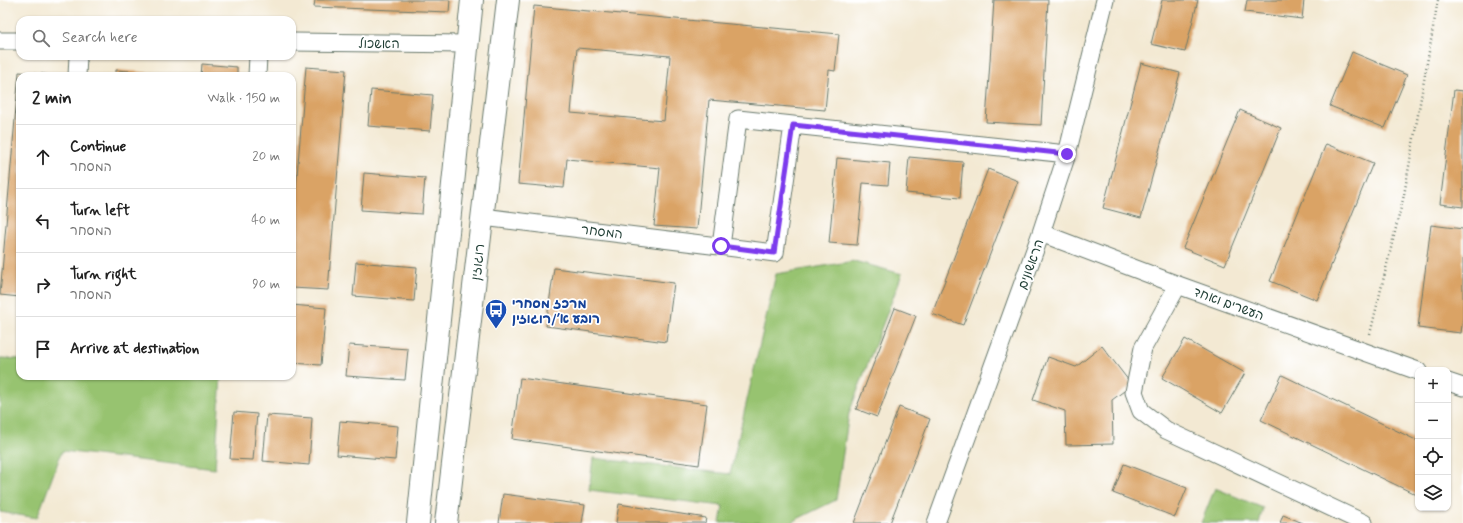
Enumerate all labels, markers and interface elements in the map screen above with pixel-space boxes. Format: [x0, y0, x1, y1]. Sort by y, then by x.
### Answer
search box [16, 16, 296, 60]
icon: search [30, 27, 52, 49]
text: Search here [62, 28, 138, 48]
street label: האשכול [358, 36, 400, 53]
text: 2 min [32, 87, 72, 109]
text: Walk · 150 m [207, 90, 280, 107]
text: Continue [70, 137, 126, 157]
route end [1058, 145, 1076, 163]
icon: ahead [32, 146, 54, 168]
text: 20 m [252, 148, 280, 165]
text: המסחר [70, 159, 112, 176]
text: Turn left [70, 201, 130, 221]
icon: left [32, 210, 54, 232]
text: 40 m [251, 212, 280, 229]
street label: המסחר [580, 222, 624, 243]
text: המסחר [70, 223, 112, 240]
route start [712, 237, 730, 255]
street label: הראשונים [1014, 237, 1048, 292]
street label: רוגוזין [468, 243, 489, 282]
text: Turn right [70, 265, 137, 285]
icon: right [32, 274, 54, 296]
text: 90 m [252, 276, 280, 293]
street label: העשרים ואחד [1191, 284, 1266, 325]
text: המסחר [70, 287, 112, 304]
place label: מרכז מסחרי רובע א׳/רוגוזין [512, 296, 600, 328]
bus stop icon: מרכז מסחרי רובע א׳/רוגוזין [483, 297, 509, 330]
icon: arrive [32, 338, 54, 360]
text: Arrive at destination [70, 339, 199, 359]
map controls [1415, 367, 1451, 511]
button: + [1415, 367, 1451, 403]
button: − [1415, 403, 1451, 439]
button: locate [1415, 439, 1451, 475]
button: layers [1415, 475, 1451, 511]

